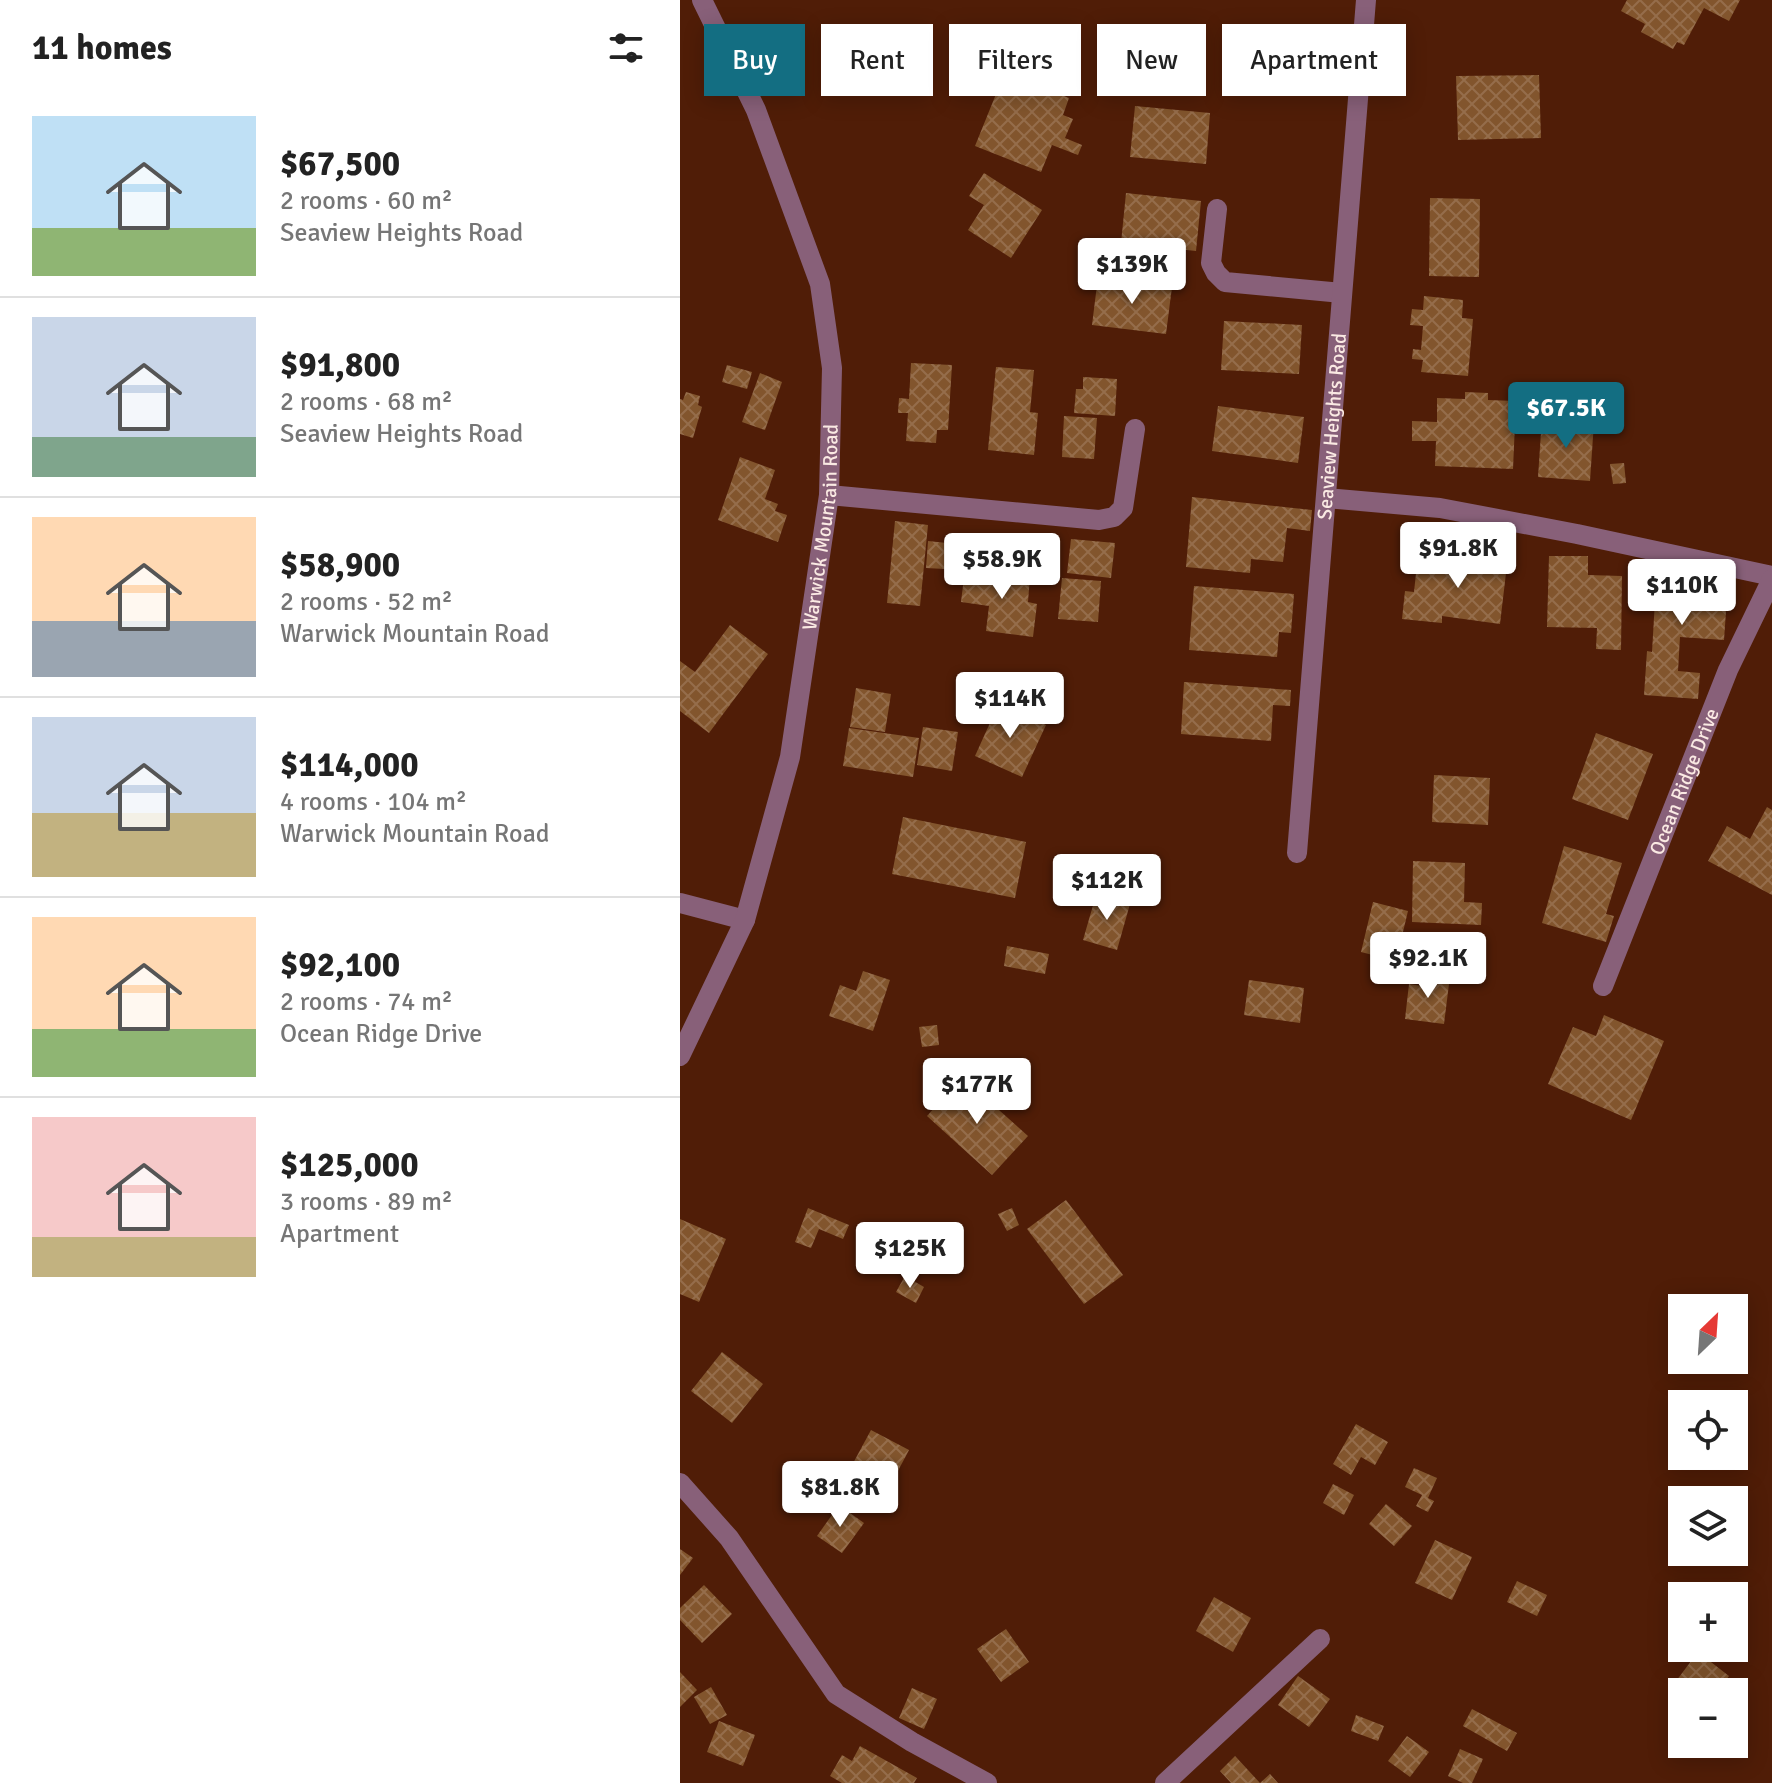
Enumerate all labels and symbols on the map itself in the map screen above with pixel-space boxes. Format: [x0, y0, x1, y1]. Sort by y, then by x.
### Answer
pin: $139K [1076, 238, 1188, 306]
street label: Seaview Heights Road [1311, 332, 1352, 521]
pin: $67.5K [1501, 382, 1631, 450]
street label: Warwick Mountain Road [797, 424, 843, 632]
pin: $91.8K [1393, 522, 1523, 590]
pin: $58.9K [937, 533, 1067, 601]
pin: $110K [1626, 559, 1738, 627]
pin: $114K [954, 672, 1066, 740]
street label: Ocean Ridge Drive [1644, 704, 1724, 858]
pin: $112K [1051, 854, 1163, 922]
pin: $92.1K [1363, 932, 1493, 1000]
pin: $177K [921, 1058, 1033, 1126]
pin: $125K [854, 1222, 966, 1290]
north arrow [1668, 1294, 1748, 1374]
pin: $81.8K [775, 1461, 905, 1529]

